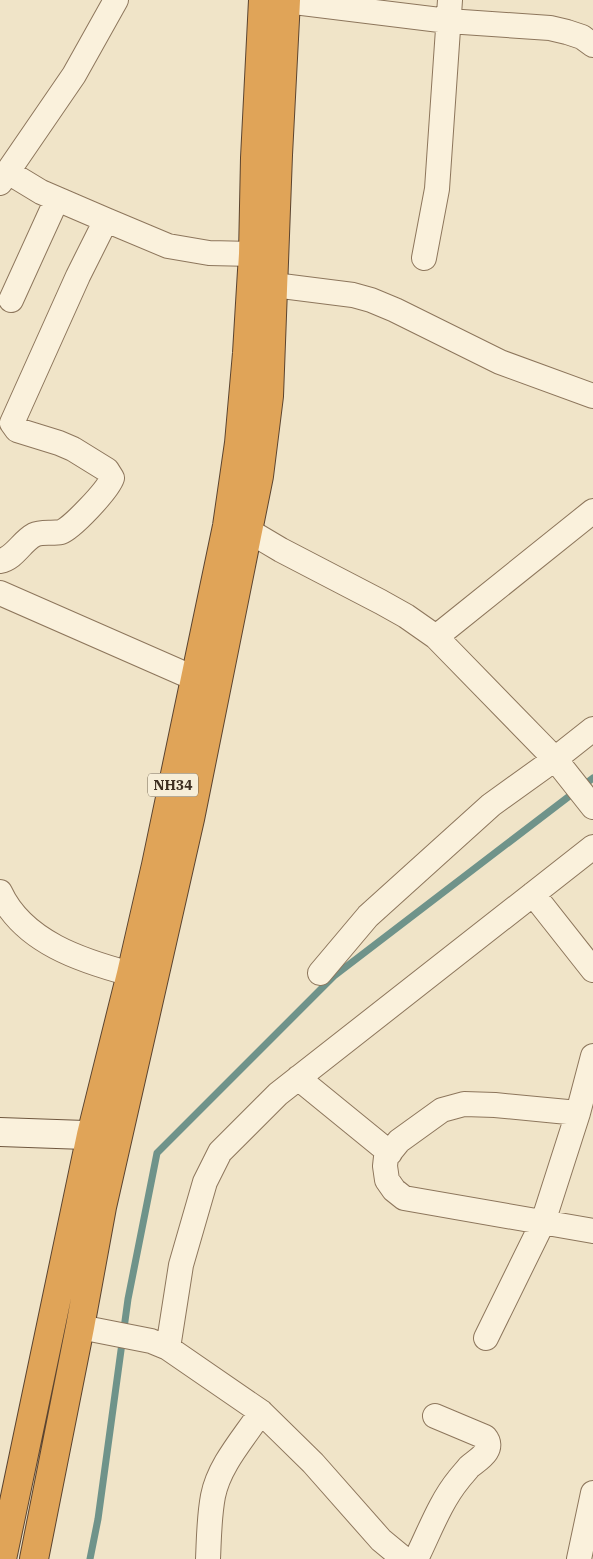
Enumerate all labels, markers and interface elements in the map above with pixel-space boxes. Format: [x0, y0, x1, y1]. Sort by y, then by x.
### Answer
road number: NH34 [148, 774, 198, 796]

